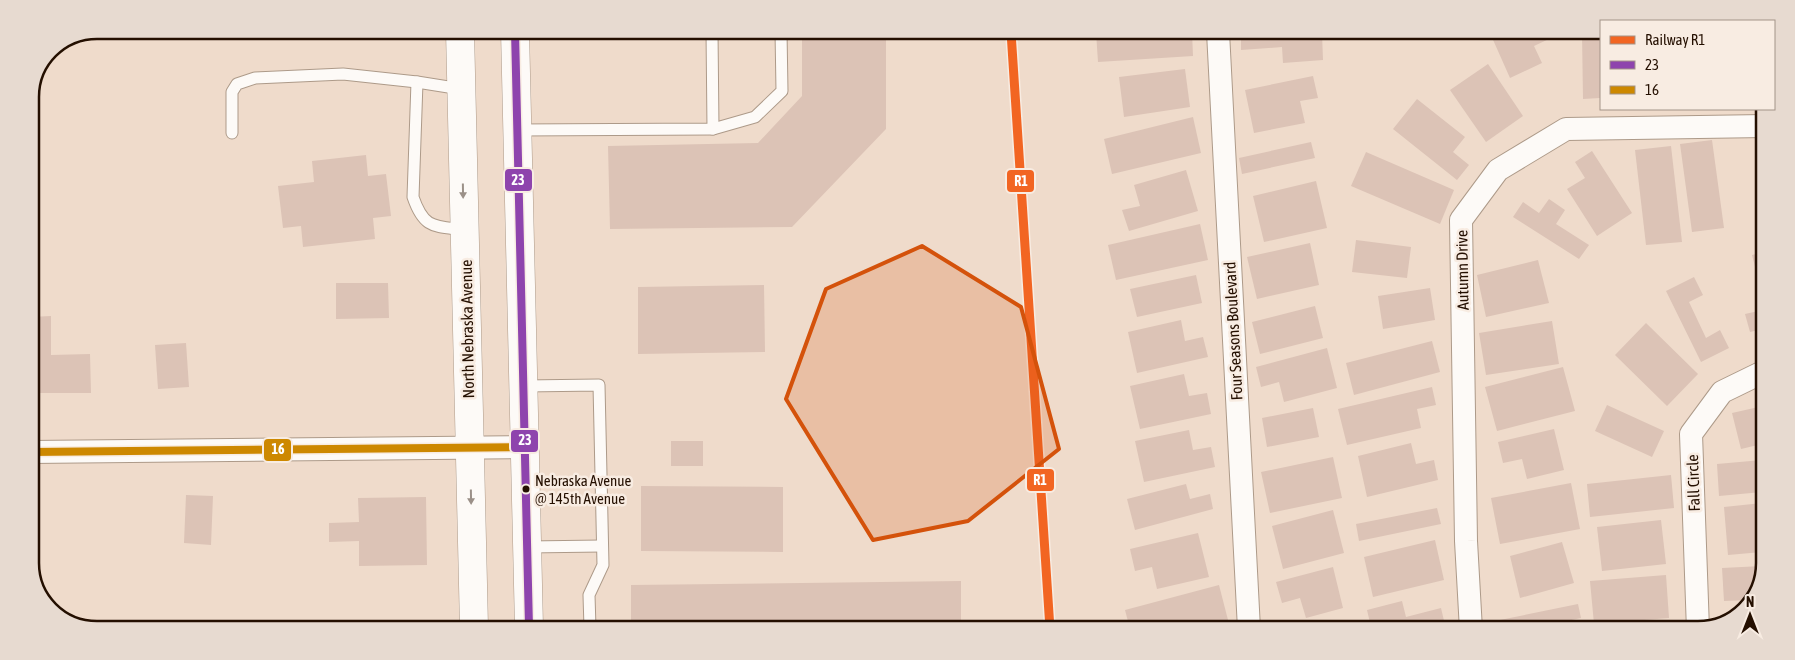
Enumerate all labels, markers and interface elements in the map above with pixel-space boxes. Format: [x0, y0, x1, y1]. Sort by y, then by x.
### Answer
legend [1600, 20, 1775, 110]
text: Railway R1 [1645, 31, 1705, 48]
text: 23 [1645, 56, 1659, 73]
text: 16 [1645, 81, 1659, 98]
line badge: 23 [504, 168, 533, 192]
line badge: R1 [1006, 169, 1035, 193]
text: 23 [511, 172, 525, 188]
text: R1 [1014, 173, 1028, 189]
one-way arrow [460, 183, 468, 199]
street label: Autumn Drive [1452, 230, 1472, 310]
street label: North Nebraska Avenue [457, 259, 477, 399]
street label: Four Seasons Boulevard [1220, 261, 1246, 401]
line badge: 23 [510, 429, 539, 453]
text: 23 [518, 432, 532, 448]
line badge: 16 [263, 438, 292, 462]
text: 16 [271, 441, 285, 457]
street label: Fall Circle [1683, 454, 1703, 512]
line badge: R1 [1026, 468, 1055, 492]
place label: Nebraska Avenue @ 145th Avenue [535, 472, 632, 507]
text: R1 [1033, 472, 1047, 488]
marker: Nebraska Avenue @ 145th Avenue [521, 484, 531, 494]
one-way arrow [467, 489, 475, 505]
north arrow [1725, 590, 1775, 640]
text: N [1746, 594, 1754, 610]

